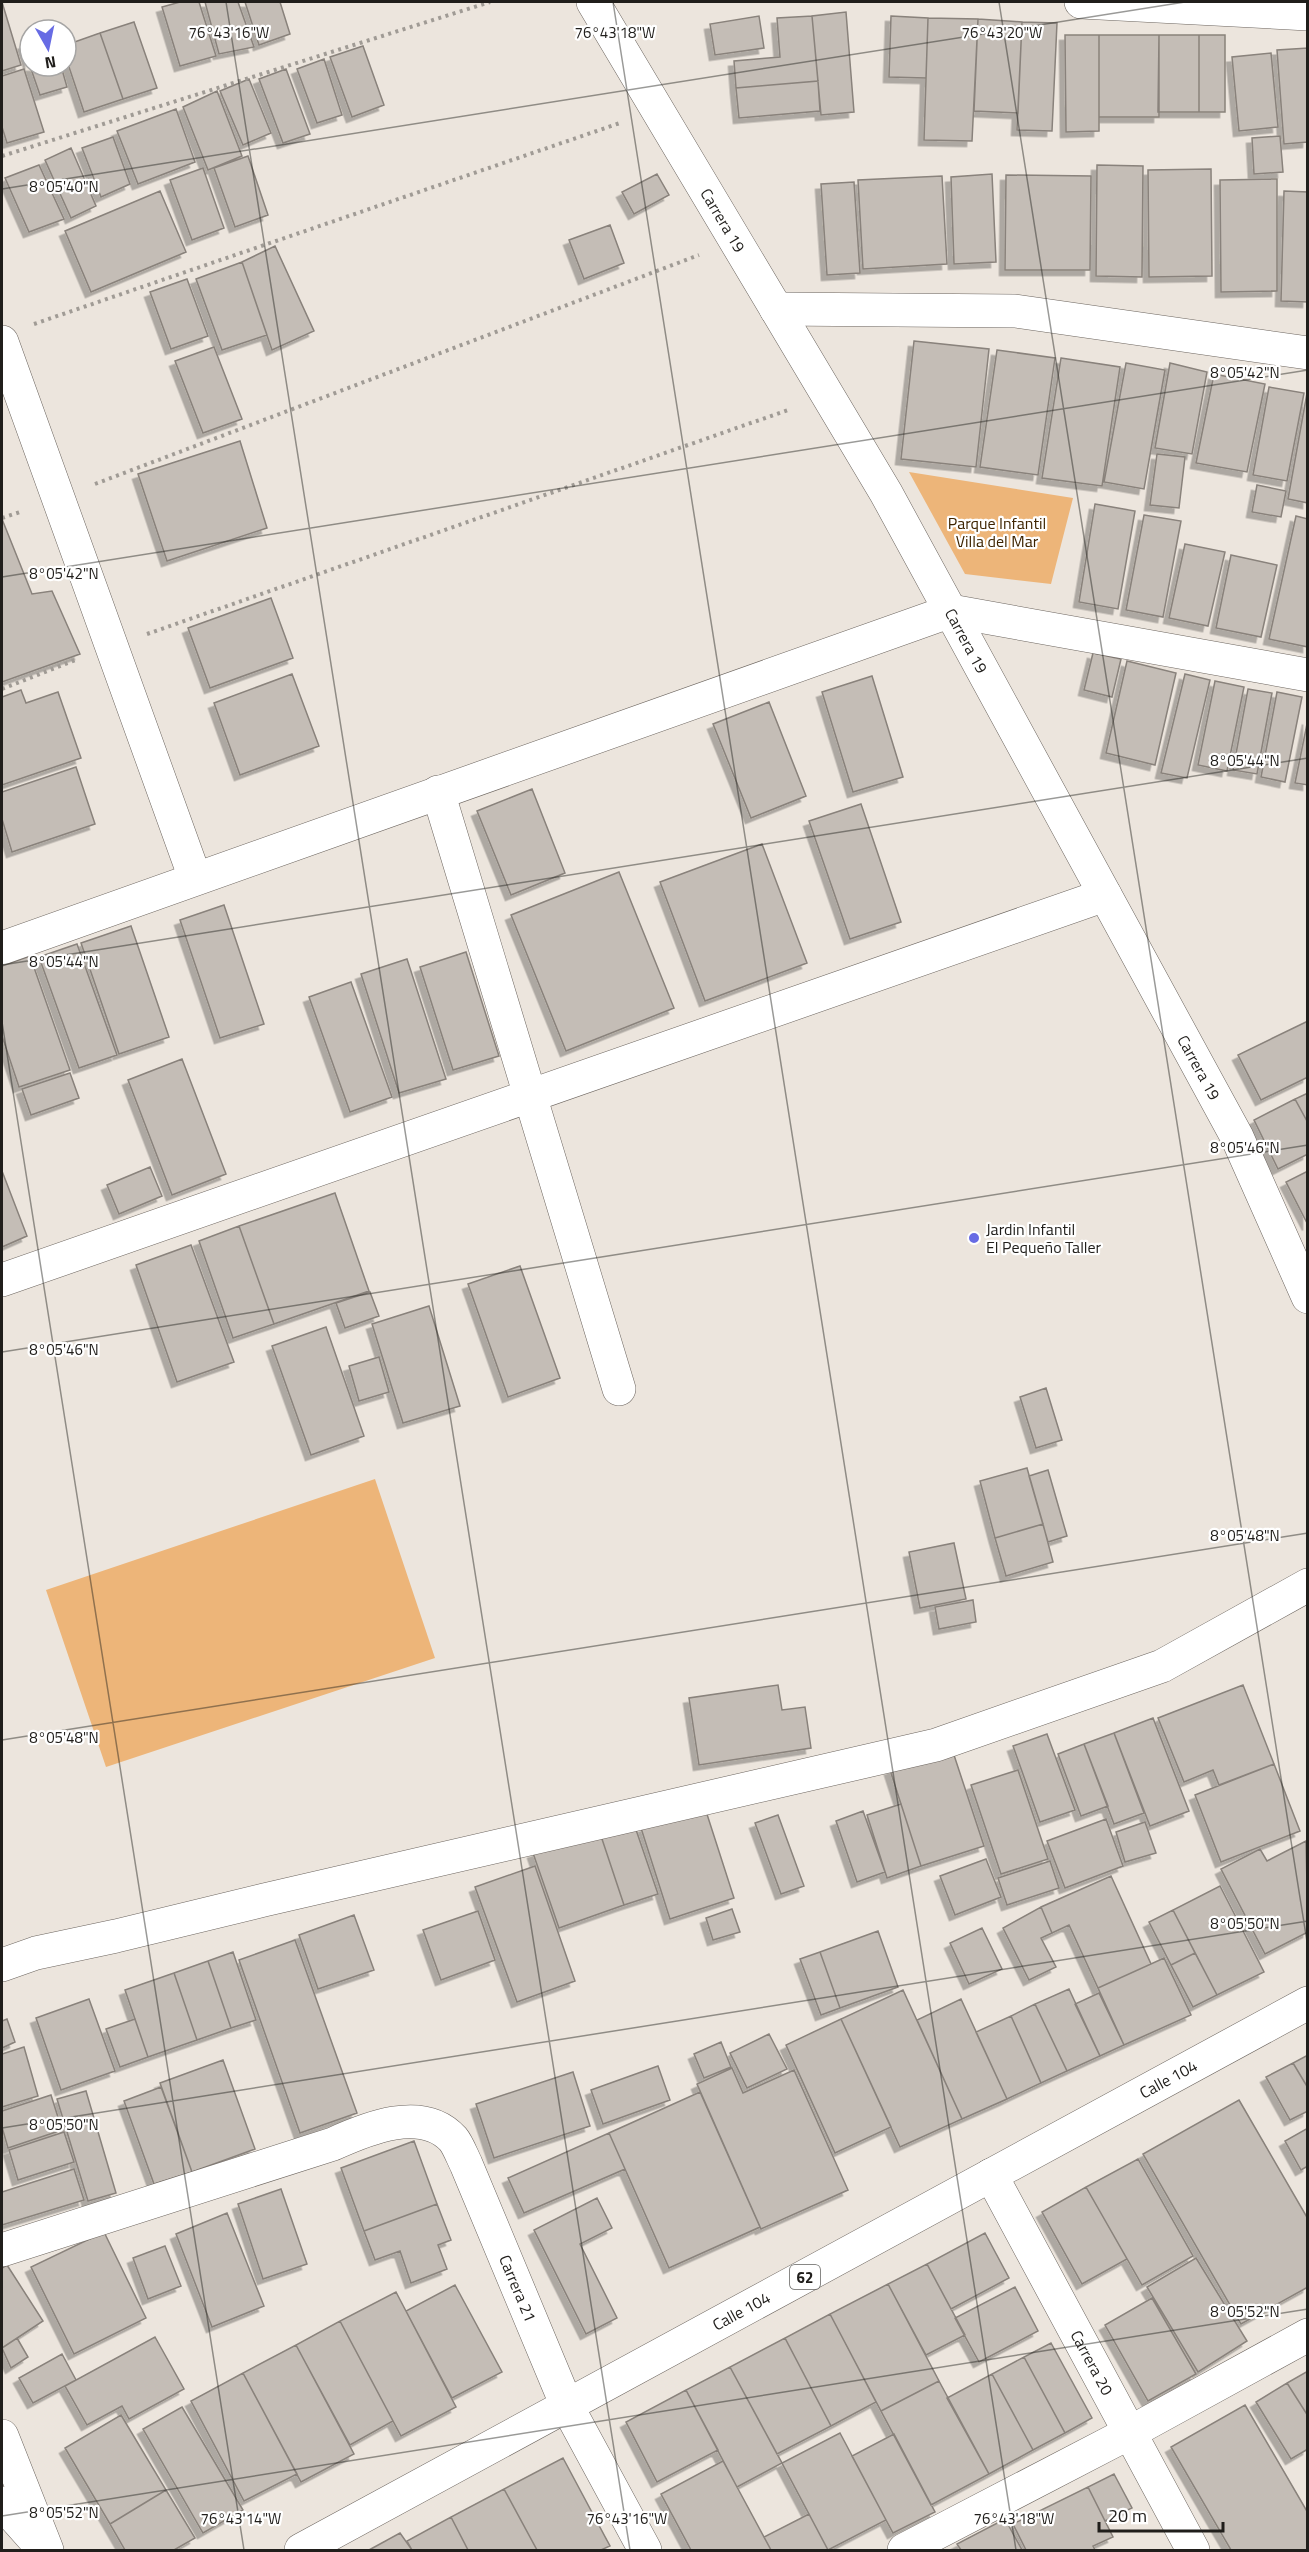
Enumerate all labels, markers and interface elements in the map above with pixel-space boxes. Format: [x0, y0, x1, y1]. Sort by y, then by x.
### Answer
north arrow [18, 18, 78, 78]
text: 76°43'16"W [189, 21, 269, 44]
text: 76°43'18"W [575, 21, 655, 44]
text: 76°43'20"W [962, 21, 1042, 44]
text: N [43, 50, 58, 76]
text: 8°05'40"N [29, 175, 99, 198]
street label: Carrera 19 [695, 184, 752, 257]
text: 8°05'42"N [1210, 361, 1280, 384]
park label: Parque Infantil Villa del Mar [948, 511, 1046, 553]
text: 8°05'42"N [29, 562, 99, 585]
street label: Carrera 19 [939, 604, 994, 678]
text: 8°05'44"N [1210, 749, 1280, 772]
text: 8°05'44"N [29, 950, 99, 973]
street label: Carrera 19 [1172, 1031, 1227, 1104]
text: 8°05'46"N [1210, 1136, 1280, 1159]
place label: Jardin Infantil El Pequeño Taller [986, 1217, 1102, 1259]
marker: Jardin Infantil El Pequeño Taller [967, 1231, 981, 1245]
text: 8°05'46"N [29, 1338, 99, 1361]
text: 8°05'48"N [1210, 1524, 1280, 1547]
text: 8°05'48"N [29, 1726, 99, 1749]
text: 8°05'50"N [1210, 1912, 1280, 1935]
street label: Calle 104 [1135, 2053, 1202, 2104]
text: 8°05'50"N [29, 2113, 99, 2136]
street label: Carrera 21 [493, 2251, 543, 2326]
road number: 62 [790, 2265, 820, 2289]
street label: Calle 104 [708, 2285, 775, 2336]
text: 8°05'52"N [1210, 2300, 1280, 2323]
street label: Carrera 20 [1065, 2326, 1119, 2399]
scale bar [1099, 2495, 1224, 2533]
text: 8°05'52"N [29, 2501, 99, 2524]
text: 20 m [1108, 2502, 1147, 2529]
text: 76°43'14"W [201, 2507, 281, 2530]
text: 76°43'16"W [587, 2507, 667, 2530]
text: 76°43'18"W [974, 2507, 1054, 2530]

